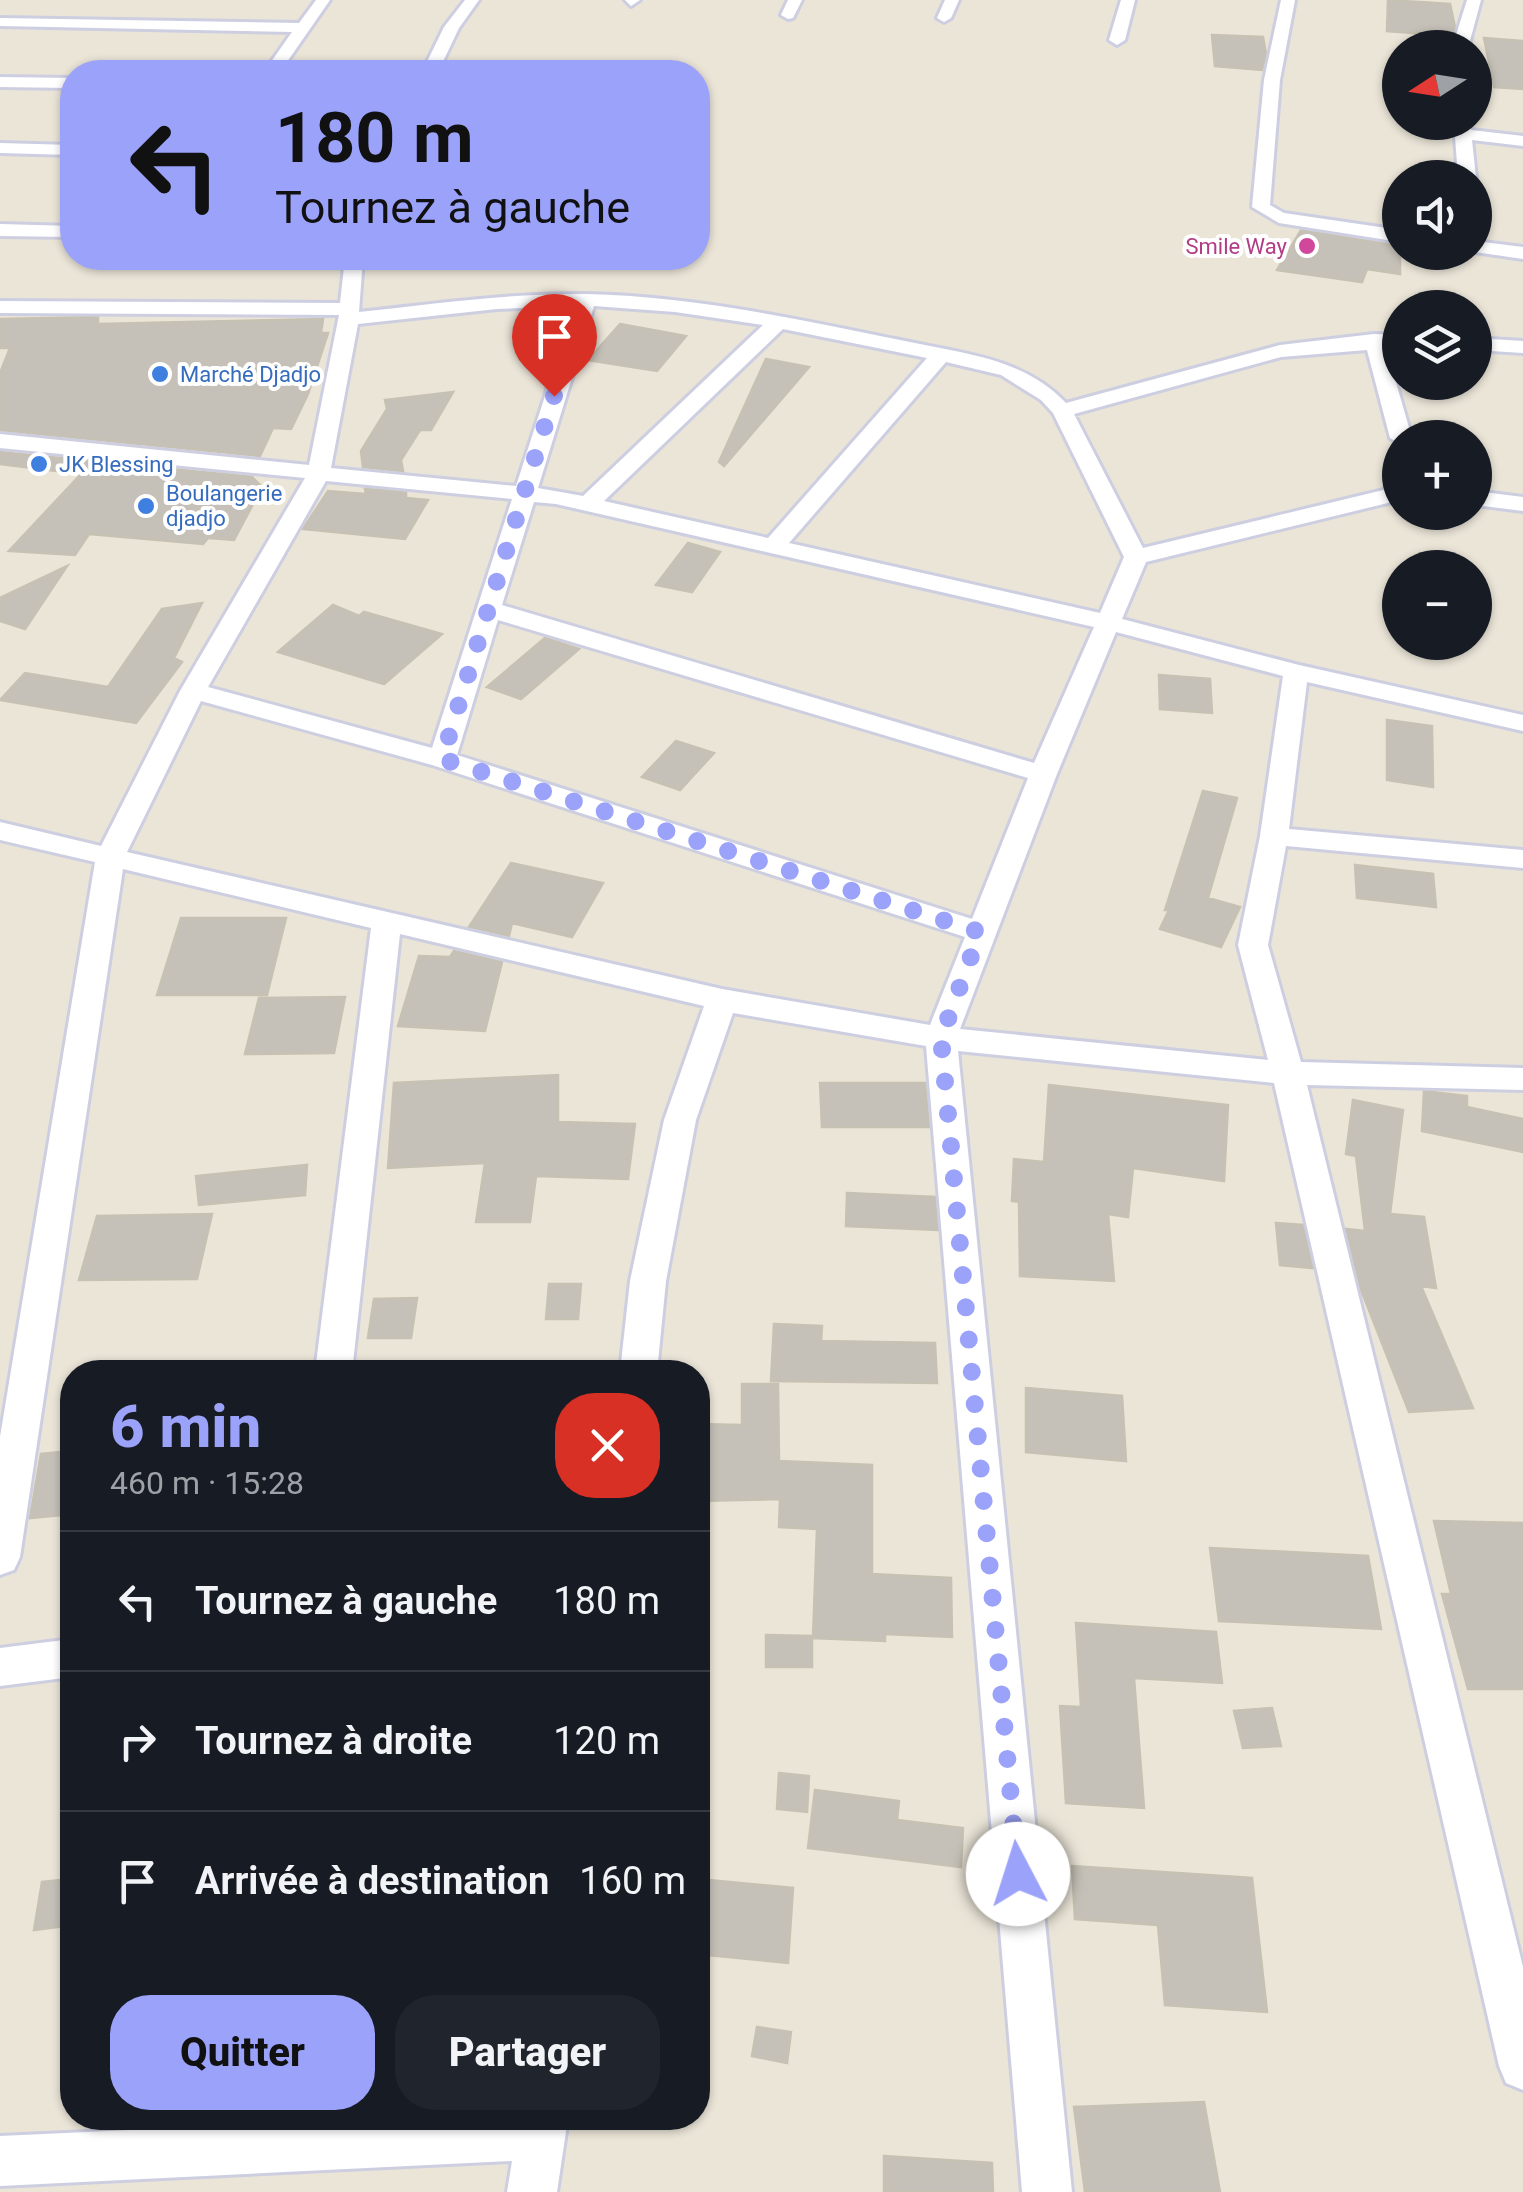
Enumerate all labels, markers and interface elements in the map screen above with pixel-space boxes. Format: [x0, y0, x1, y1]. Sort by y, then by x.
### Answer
north arrow [1382, 30, 1492, 140]
map controls [1382, 30, 1492, 660]
text: 180 m [275, 97, 474, 179]
icon: left [110, 100, 240, 230]
button: sound [1382, 160, 1492, 270]
text: Tournez à gauche [275, 181, 630, 234]
place label: Smile Way [1185, 234, 1288, 259]
marker: Smile Way [1296, 235, 1318, 257]
button: layers [1382, 290, 1492, 400]
pin [512, 294, 597, 397]
icon: arrive [527, 309, 582, 364]
place label: Marché Djadjo [180, 362, 321, 387]
marker: Marché Djadjo [149, 363, 171, 385]
button: + [1382, 420, 1492, 530]
place label: JK Blessing [59, 452, 174, 477]
marker: JK Blessing [28, 453, 50, 475]
place label: Boulangerie djadjo [166, 481, 282, 531]
marker: Boulangerie djadjo [135, 495, 157, 517]
button: − [1382, 550, 1492, 660]
text: 6 min [110, 1391, 261, 1462]
button: close [555, 1393, 660, 1498]
text: 460 m · 15:28 [110, 1464, 304, 1502]
icon: left [110, 1574, 165, 1629]
text: Tournez à gauche [195, 1579, 497, 1623]
text: 180 m [553, 1579, 660, 1623]
icon: right [110, 1714, 165, 1769]
text: Tournez à droite [195, 1719, 472, 1763]
text: 120 m [553, 1719, 660, 1763]
position arrow [966, 1822, 1070, 1926]
icon: arrive [110, 1854, 165, 1909]
text: Arrivée à destination [195, 1859, 549, 1903]
text: 160 m [579, 1859, 686, 1903]
button: Quitter [110, 1995, 375, 2110]
button: Partager [395, 1995, 660, 2110]

